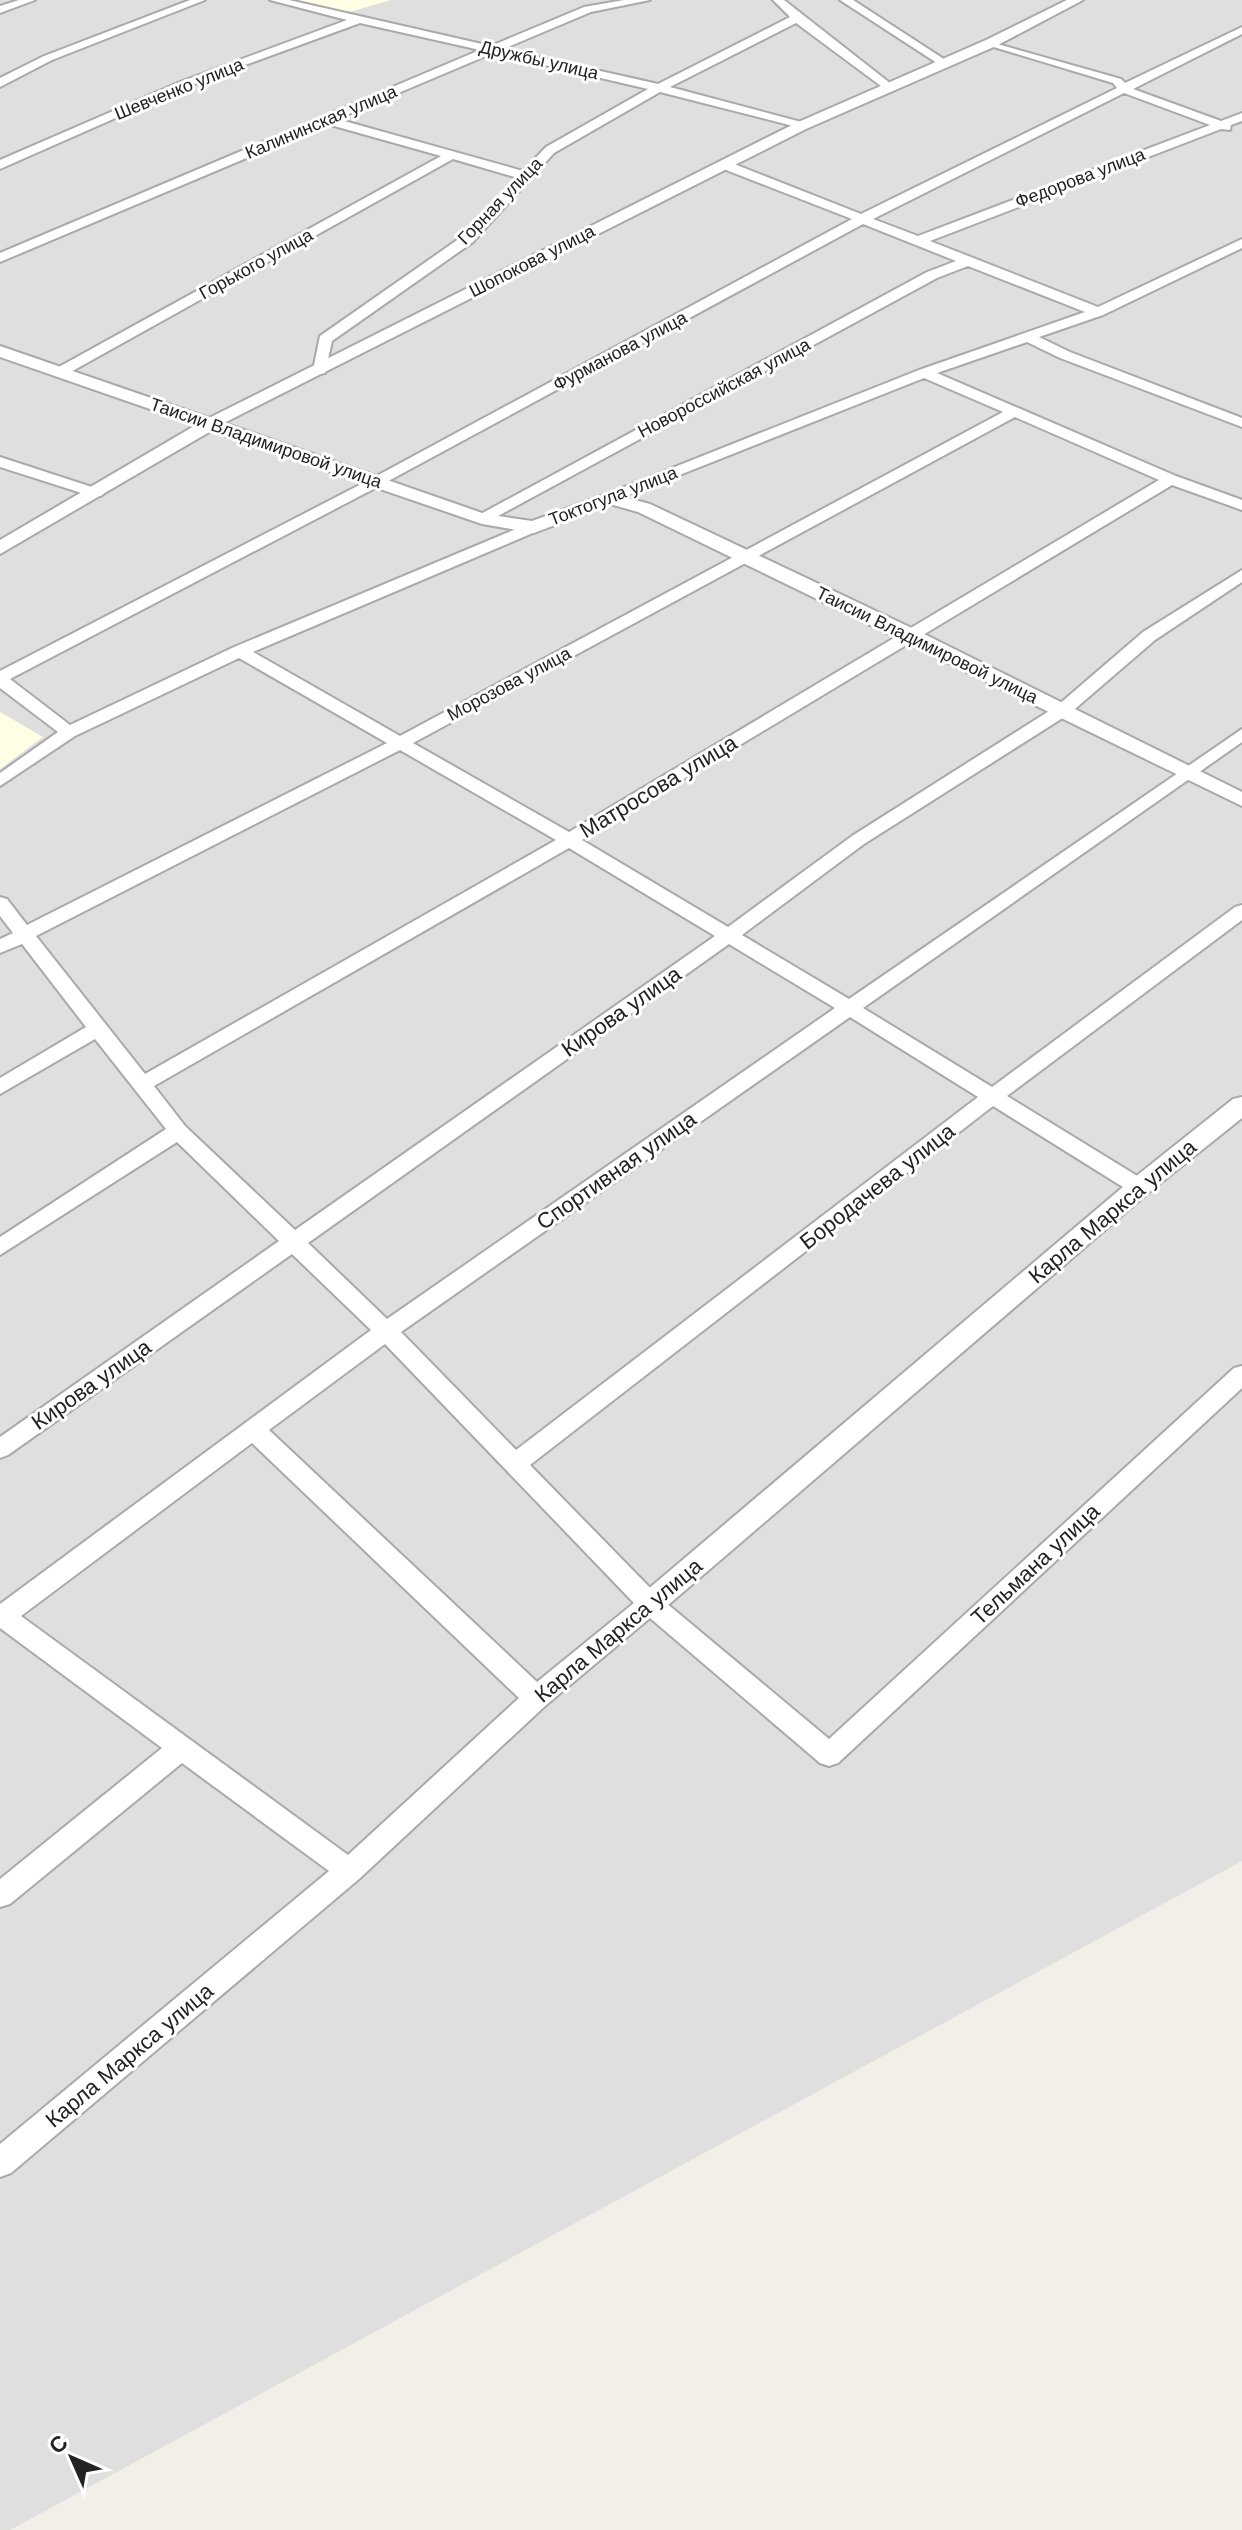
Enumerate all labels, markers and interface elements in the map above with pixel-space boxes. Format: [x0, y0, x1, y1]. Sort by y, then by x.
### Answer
street label: Дружбы улица [478, 37, 601, 84]
street label: Шевченко улица [112, 54, 247, 124]
street label: Калининская улица [242, 81, 401, 163]
street label: Федорова улица [1012, 144, 1149, 212]
street label: Горная улица [454, 153, 547, 248]
street label: Шопокова улица [466, 220, 599, 301]
street label: Горького улица [196, 224, 317, 303]
street label: Фурманова улица [550, 307, 691, 395]
street label: Новороссийская улица [635, 334, 814, 442]
street label: Таисии Владимировой улица [147, 394, 385, 492]
street label: Токтогула улица [546, 462, 681, 530]
street label: Таисии Владимировой улица [813, 583, 1042, 708]
street label: Морозова улица [444, 643, 575, 725]
street label: Матросова улица [575, 729, 742, 843]
street label: Кирова улица [557, 961, 686, 1062]
street label: Спортивная улица [532, 1106, 701, 1235]
street label: Бородачева улица [795, 1118, 960, 1254]
street label: Карла Маркса улица [1024, 1134, 1202, 1289]
street label: Кирова улица [27, 1334, 156, 1435]
street label: Тельмана улица [966, 1498, 1105, 1630]
street label: Карла Маркса улица [530, 1553, 708, 1708]
street label: Карла Маркса улица [41, 1978, 219, 2133]
north arrow [32, 2418, 112, 2498]
text: С [44, 2430, 73, 2459]

